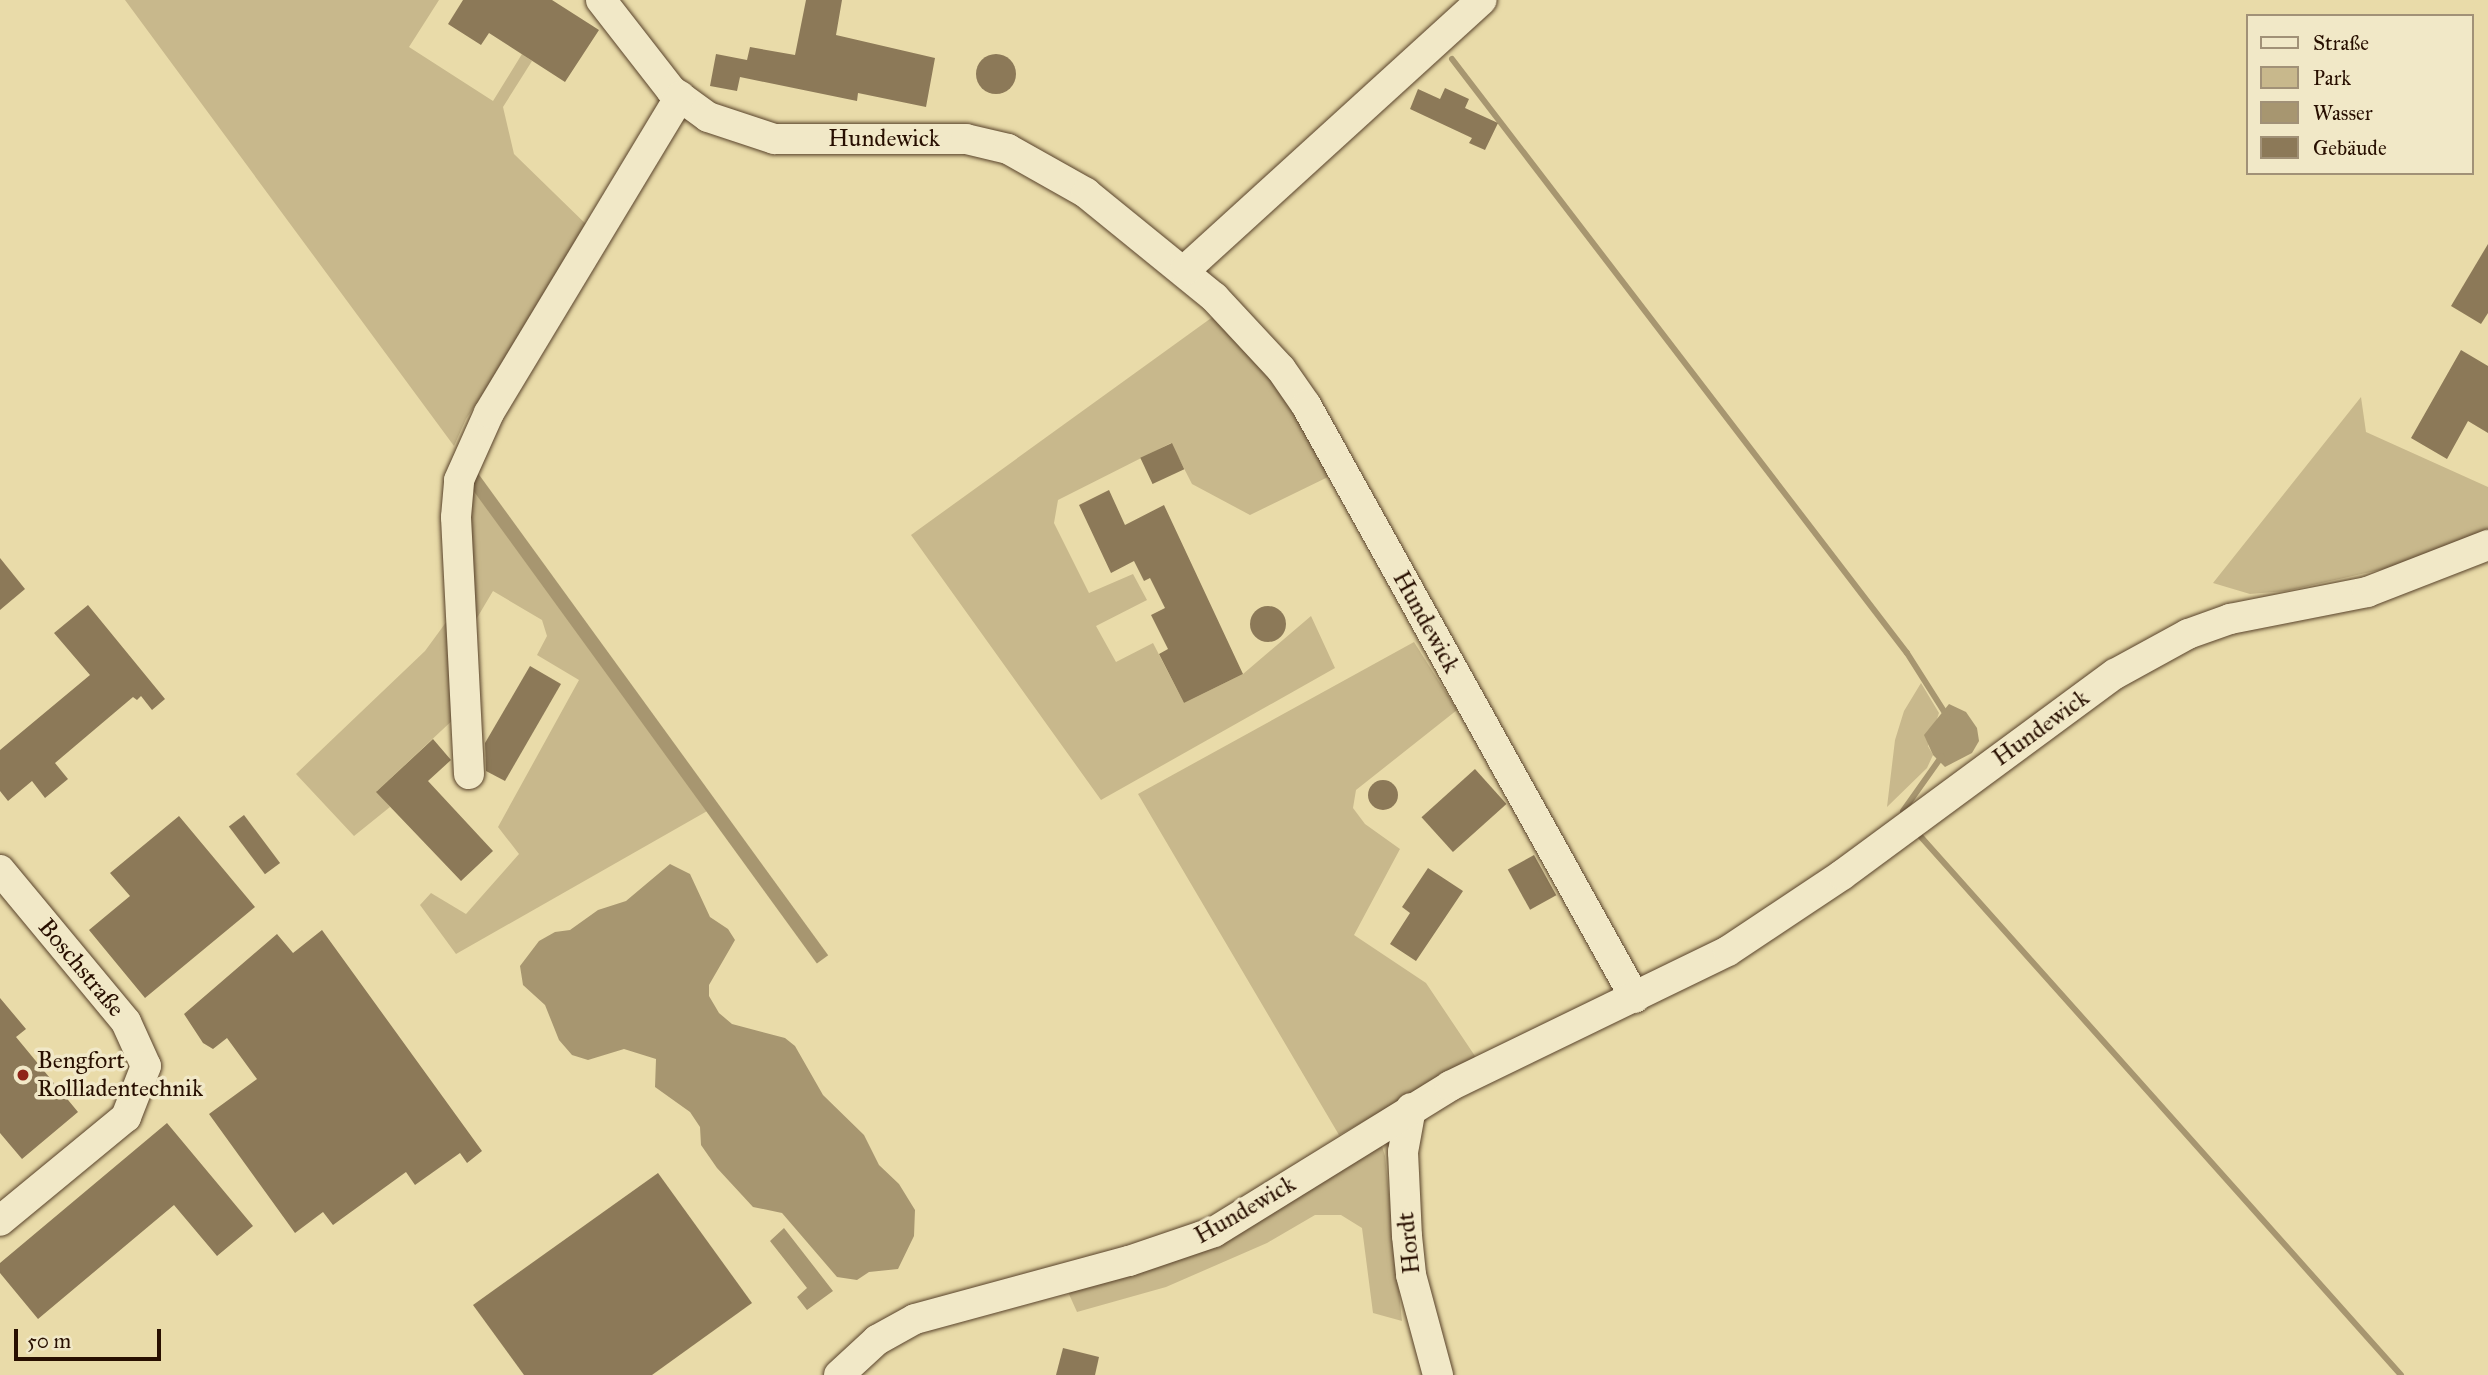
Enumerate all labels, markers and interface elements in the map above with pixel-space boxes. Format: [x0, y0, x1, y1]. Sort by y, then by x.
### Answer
legend [2246, 14, 2474, 175]
text: Straße [2313, 30, 2369, 56]
text: Park [2313, 65, 2351, 91]
text: Wasser [2313, 100, 2373, 126]
street label: Hundewick [828, 125, 940, 153]
text: Gebäude [2313, 135, 2387, 161]
street label: Hundewick [1386, 566, 1466, 678]
street label: Hundewick [1987, 683, 2095, 773]
street label: Boschstraße [32, 913, 130, 1023]
place label: Bengfort Rollladentechnik [37, 1047, 203, 1103]
marker: Bengfort Rollladentechnik [15, 1067, 31, 1083]
street label: Hundewick [1189, 1170, 1301, 1250]
street label: Hordt [1391, 1211, 1427, 1275]
scale bar [18, 1316, 164, 1360]
text: 50 m [27, 1328, 71, 1354]

